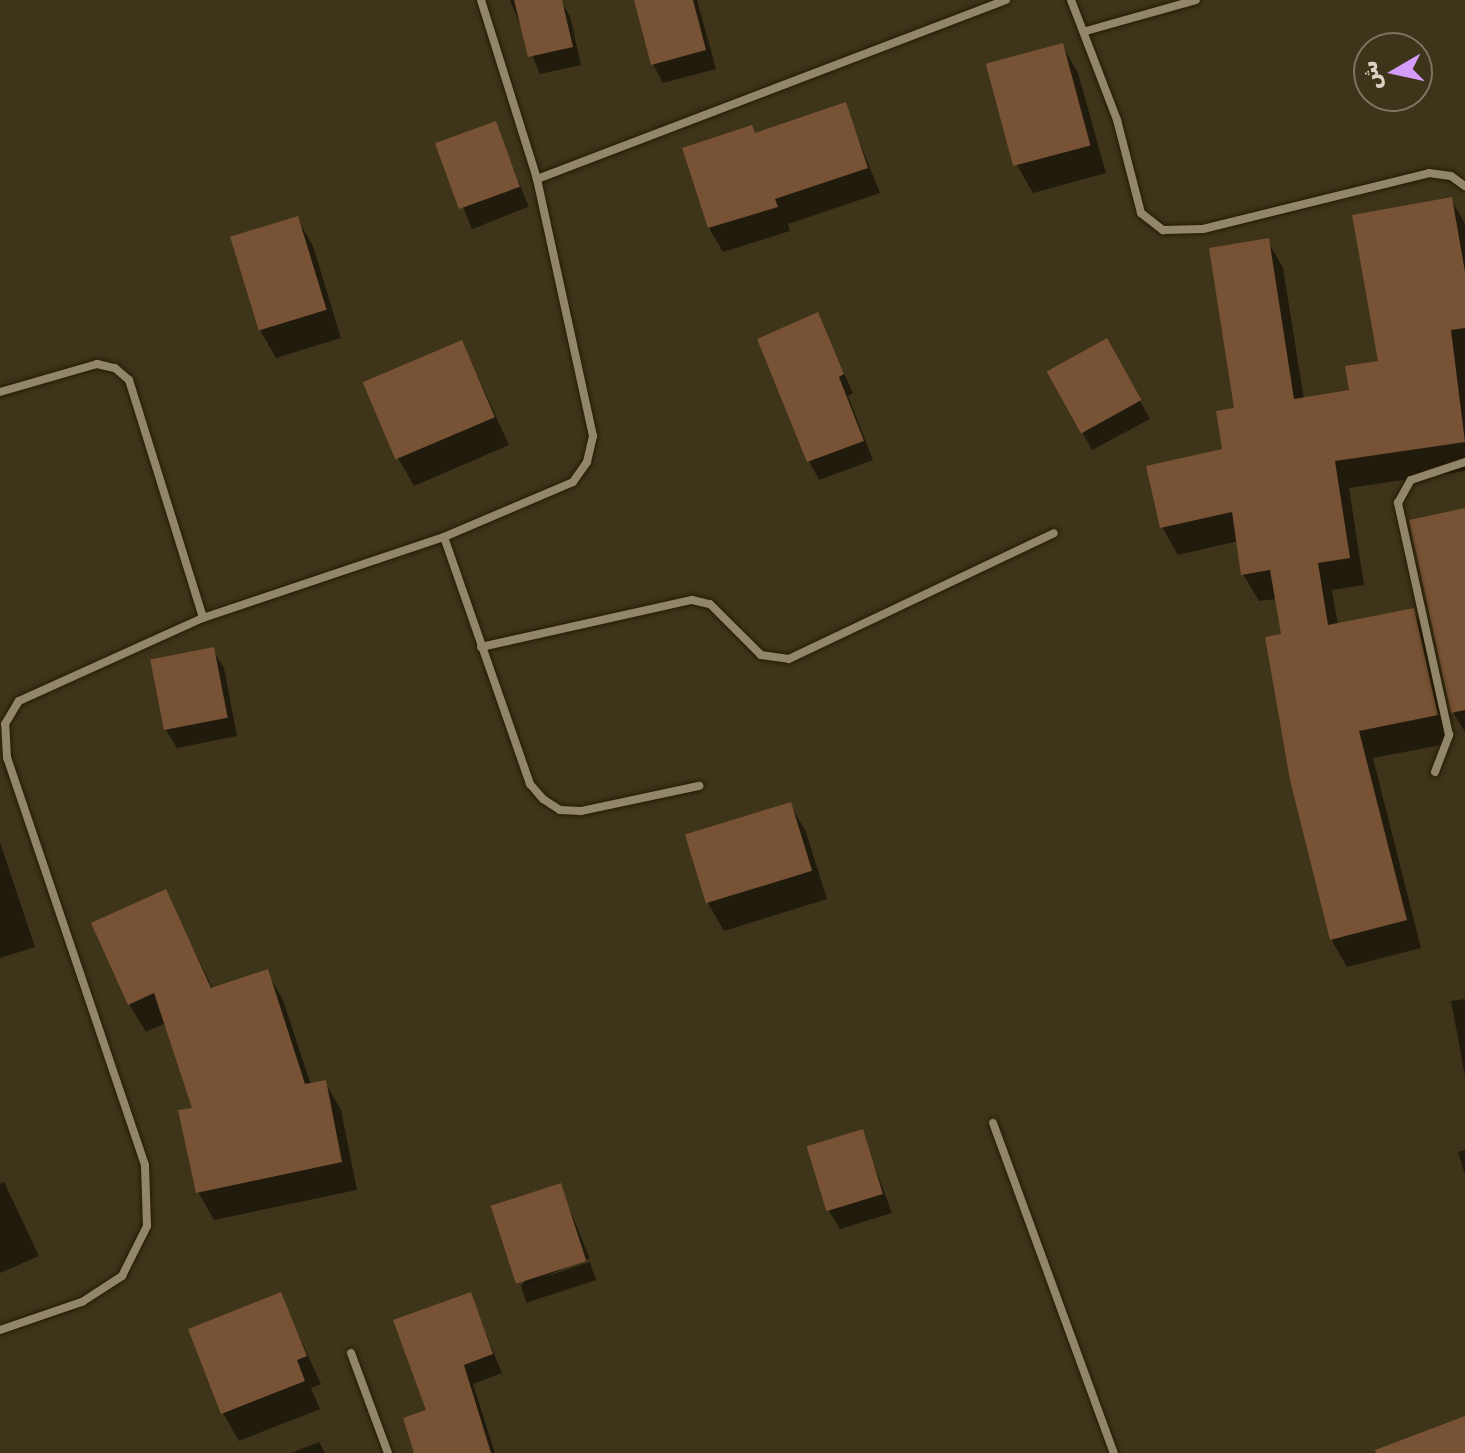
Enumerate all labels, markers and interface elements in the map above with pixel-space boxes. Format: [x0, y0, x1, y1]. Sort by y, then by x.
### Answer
north arrow [1353, 32, 1433, 112]
text: ش [1356, 59, 1385, 92]

